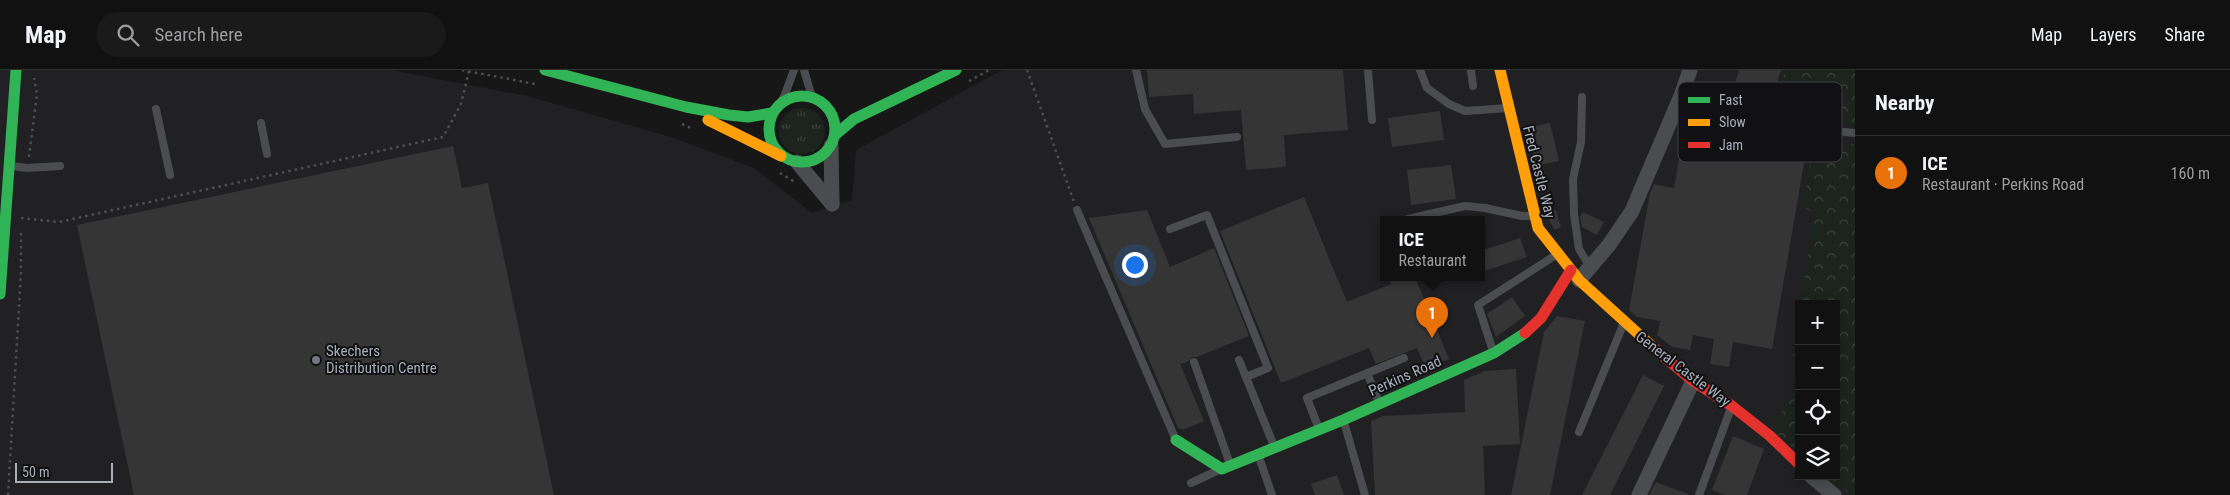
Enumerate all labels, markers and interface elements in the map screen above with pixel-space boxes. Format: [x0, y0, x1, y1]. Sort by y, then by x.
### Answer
search box [96, 12, 446, 57]
text: Map [25, 21, 66, 49]
icon: search [114, 21, 142, 49]
text: Search here [154, 23, 243, 46]
text: Map [2031, 24, 2062, 45]
text: Layers [2090, 24, 2137, 45]
text: Share [2165, 24, 2205, 45]
legend [1678, 82, 1842, 162]
text: Nearby [1875, 91, 1934, 115]
text: Fast [1719, 92, 1743, 108]
text: Slow [1719, 114, 1746, 130]
street label: Fred Castle Way [1519, 124, 1559, 220]
text: Jam [1719, 137, 1743, 153]
text: ICE [1922, 152, 1947, 175]
text: 1 [1887, 164, 1895, 183]
text: 160 m [2171, 164, 2210, 183]
text: Restaurant · Perkins Road [1922, 175, 2084, 194]
popup [1380, 216, 1485, 281]
text: ICE [1398, 228, 1424, 251]
text: Restaurant [1398, 251, 1467, 270]
your location [1122, 252, 1148, 278]
pin: 1 [1416, 297, 1448, 338]
map controls [1795, 300, 1840, 480]
button: + [1795, 300, 1840, 345]
street label: General Castle Way [1632, 328, 1734, 410]
place label: Skechers Distribution Centre [326, 342, 437, 377]
button: − [1795, 345, 1840, 390]
street label: Perkins Road [1366, 352, 1444, 400]
marker: Skechers Distribution Centre [310, 354, 322, 366]
button: locate [1795, 390, 1840, 435]
button: layers [1795, 435, 1840, 480]
scale bar [15, 460, 112, 483]
text: 50 m [22, 464, 50, 480]

